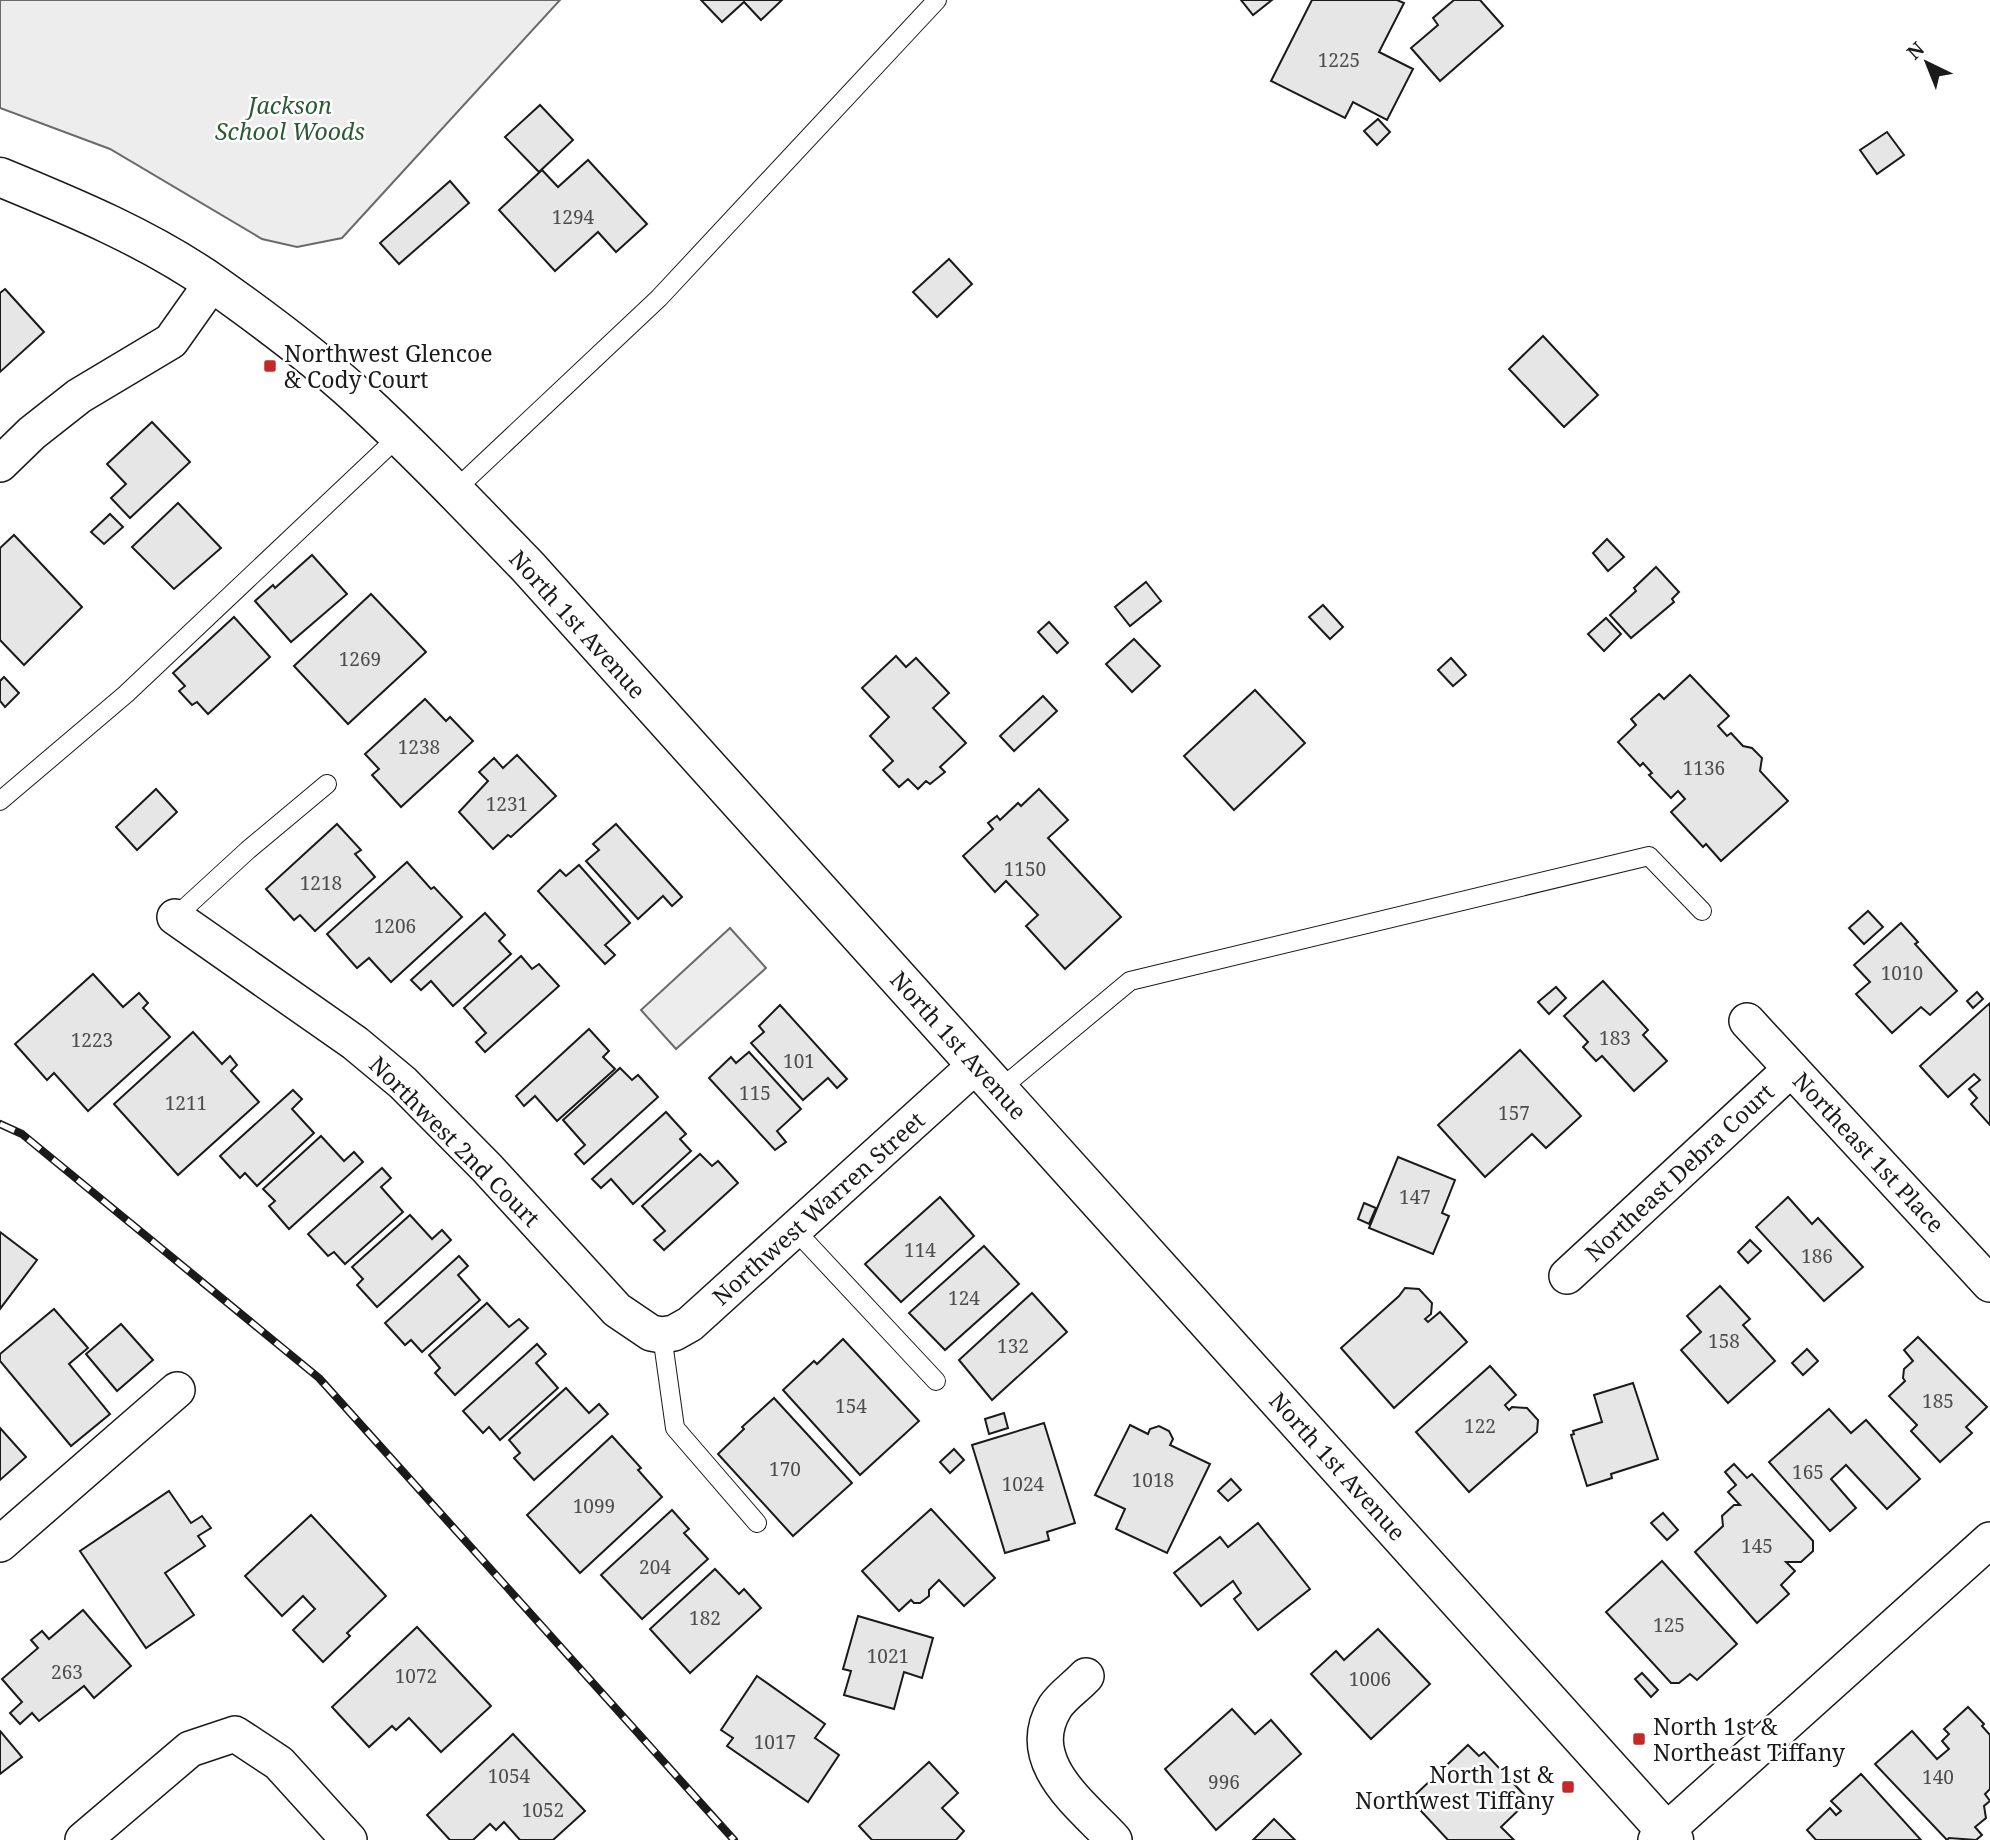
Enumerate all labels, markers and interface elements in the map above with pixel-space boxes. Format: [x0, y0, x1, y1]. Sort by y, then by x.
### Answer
north arrow [1892, 28, 1962, 98]
text: N [1901, 36, 1930, 65]
house number: 1225 [1318, 47, 1360, 73]
park label: Jackson School Woods [215, 89, 365, 147]
house number: 1294 [552, 204, 595, 230]
place label: Northwest Glencoe & Cody Court [284, 337, 493, 395]
marker: Northwest Glencoe & Cody Court [262, 358, 278, 374]
street label: North 1st Avenue [503, 543, 653, 705]
house number: 1269 [339, 646, 381, 672]
house number: 1238 [398, 734, 440, 760]
house number: 1136 [1683, 755, 1725, 781]
house number: 1231 [486, 791, 528, 817]
house number: 1150 [1004, 856, 1046, 882]
house number: 1218 [300, 870, 342, 896]
house number: 1206 [374, 913, 416, 939]
house number: 1010 [1881, 960, 1923, 986]
street label: North 1st Avenue [884, 964, 1034, 1126]
house number: 183 [1599, 1025, 1631, 1051]
house number: 1223 [71, 1027, 113, 1053]
street label: Northwest 2nd Court [362, 1048, 548, 1234]
house number: 101 [783, 1048, 815, 1074]
street label: Northeast 1st Place [1786, 1065, 1952, 1239]
street label: Northeast Debra Court [1578, 1076, 1780, 1268]
house number: 115 [739, 1080, 771, 1106]
house number: 1211 [165, 1090, 207, 1116]
house number: 157 [1498, 1100, 1530, 1126]
street label: Northwest Warren Street [705, 1104, 931, 1312]
house number: 147 [1399, 1184, 1431, 1210]
house number: 114 [904, 1237, 936, 1263]
house number: 186 [1801, 1243, 1833, 1269]
house number: 124 [948, 1285, 980, 1311]
house number: 158 [1708, 1328, 1740, 1354]
house number: 132 [997, 1333, 1029, 1359]
street label: North 1st Avenue [1263, 1385, 1413, 1547]
house number: 185 [1922, 1388, 1954, 1414]
house number: 154 [835, 1393, 867, 1419]
house number: 122 [1464, 1413, 1496, 1439]
house number: 170 [769, 1456, 801, 1482]
house number: 165 [1792, 1459, 1824, 1485]
house number: 1018 [1132, 1467, 1174, 1493]
house number: 1024 [1002, 1471, 1045, 1497]
house number: 1099 [573, 1493, 615, 1519]
house number: 145 [1741, 1533, 1773, 1559]
house number: 204 [639, 1554, 671, 1580]
house number: 182 [689, 1605, 721, 1631]
house number: 125 [1653, 1612, 1685, 1638]
house number: 1021 [867, 1643, 909, 1669]
house number: 263 [51, 1659, 83, 1685]
house number: 1072 [395, 1663, 437, 1689]
house number: 1006 [1349, 1666, 1391, 1692]
place label: North 1st & Northeast Tiffany [1653, 1710, 1845, 1768]
house number: 1017 [754, 1729, 796, 1755]
marker: North 1st & Northeast Tiffany [1631, 1731, 1647, 1747]
place label: North 1st & Northwest Tiffany [1355, 1758, 1554, 1816]
house number: 1054 [488, 1763, 531, 1789]
house number: 140 [1922, 1764, 1954, 1790]
house number: 996 [1208, 1769, 1240, 1795]
marker: North 1st & Northwest Tiffany [1560, 1779, 1576, 1795]
house number: 1052 [522, 1797, 564, 1823]

